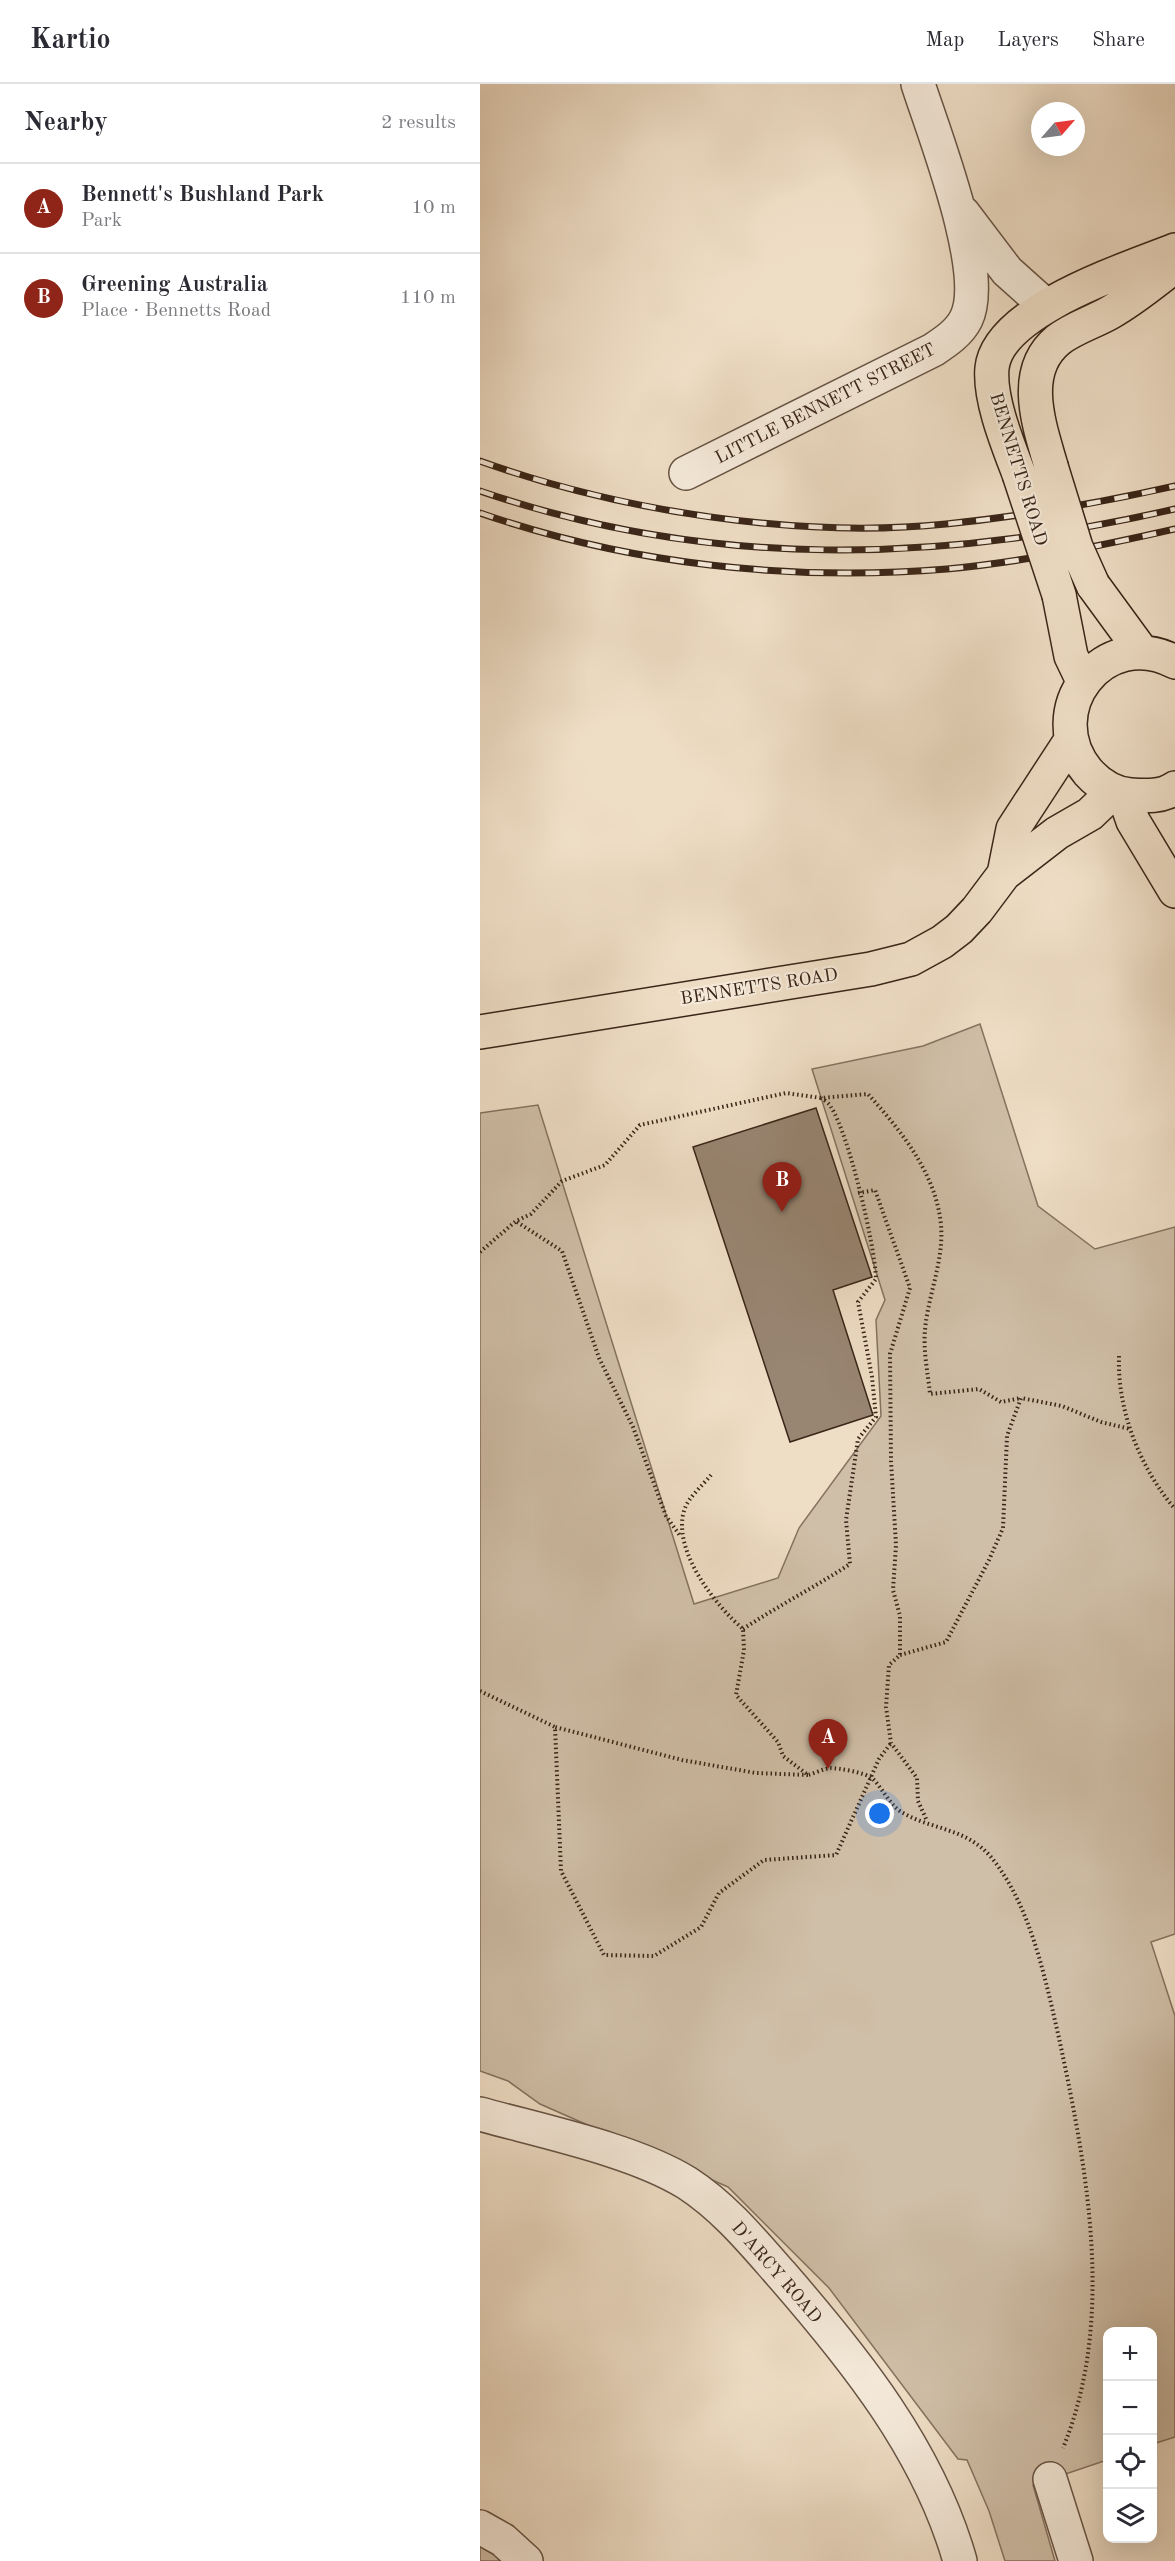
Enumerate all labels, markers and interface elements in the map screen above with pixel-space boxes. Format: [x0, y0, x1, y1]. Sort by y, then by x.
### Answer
text: Kartio [30, 27, 111, 55]
text: Map [925, 30, 964, 51]
text: Layers [997, 30, 1059, 51]
text: Share [1092, 30, 1145, 51]
north arrow [1031, 102, 1085, 156]
text: Nearby [24, 110, 108, 136]
text: 2 results [381, 113, 456, 133]
text: Bennett's Bushland Park [81, 184, 324, 206]
text: A [36, 198, 51, 218]
text: 10 m [411, 198, 456, 218]
text: Park [81, 211, 122, 231]
text: Greening Australia [81, 274, 268, 296]
text: B [36, 288, 51, 308]
text: 110 m [400, 288, 456, 308]
text: Place · Bennetts Road [81, 301, 271, 321]
street label: LITTLE BENNETT STREET [712, 340, 939, 467]
street label: BENNETTS ROAD [986, 391, 1050, 548]
street label: BENNETTS ROAD [679, 966, 839, 1008]
pin: B [762, 1162, 802, 1212]
pin: A [808, 1720, 848, 1769]
your location [865, 1799, 894, 1828]
street label: D'ARCY ROAD [728, 2219, 825, 2327]
map controls [1103, 2327, 1157, 2543]
button: + [1103, 2327, 1157, 2381]
button: − [1103, 2381, 1157, 2435]
button: locate [1103, 2435, 1157, 2489]
button: layers [1103, 2489, 1157, 2543]

